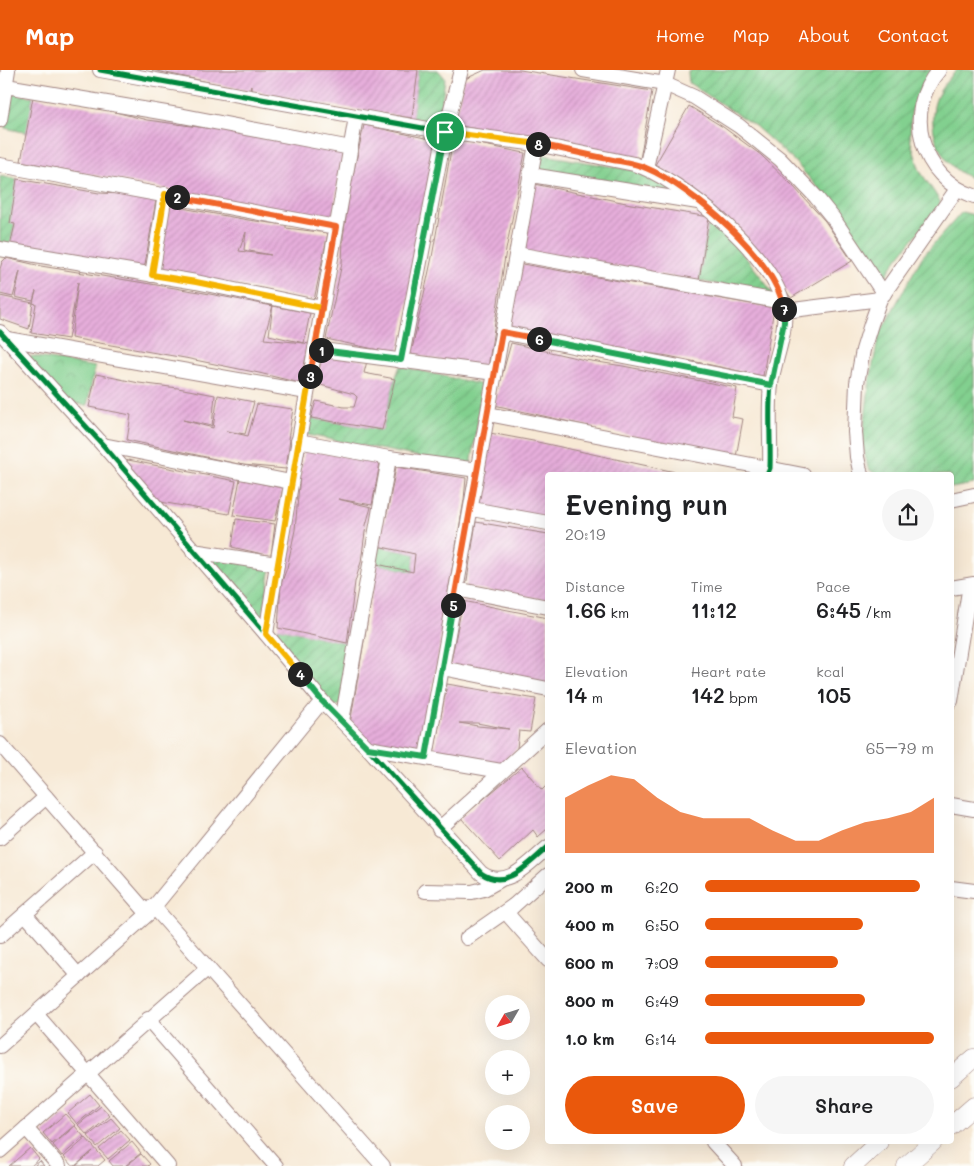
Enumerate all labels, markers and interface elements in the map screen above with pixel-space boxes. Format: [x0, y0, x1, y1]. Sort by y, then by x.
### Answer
text: Map [25, 20, 74, 51]
text: Home [656, 23, 705, 47]
text: Map [733, 23, 769, 47]
text: About [797, 23, 850, 47]
text: Contact [878, 23, 949, 47]
pin [424, 111, 466, 153]
icon: arrive [431, 118, 459, 146]
pin: 8 [526, 132, 550, 156]
text: 8 [534, 135, 543, 154]
pin: 2 [164, 184, 190, 210]
text: 2 [174, 188, 181, 207]
pin: 7 [772, 296, 796, 322]
text: 7 [781, 300, 788, 319]
pin: 6 [526, 326, 552, 352]
text: 6 [535, 330, 544, 349]
pin: 1 [308, 338, 334, 362]
text: 1 [318, 341, 325, 360]
pin: 3 [298, 364, 322, 388]
text: 3 [306, 367, 315, 386]
text: Evening run [565, 486, 728, 522]
button: share [882, 489, 934, 541]
text: 20:19 [565, 523, 605, 544]
text: Distance [565, 577, 625, 596]
text: Time [691, 577, 723, 596]
text: Pace [816, 577, 851, 596]
pin: 5 [440, 592, 466, 618]
text: 5 [449, 596, 458, 615]
text: 1.66 [565, 596, 606, 623]
text: 11:12 [691, 596, 737, 623]
text: 6:45 [816, 596, 861, 623]
text: km [606, 603, 629, 622]
text: /km [861, 603, 891, 622]
pin: 4 [288, 662, 312, 686]
text: Elevation [565, 662, 628, 681]
text: Heart rate [691, 662, 766, 681]
text: kcal [816, 662, 844, 681]
text: 4 [296, 665, 305, 684]
text: 14 [565, 681, 587, 708]
text: 142 [691, 681, 725, 708]
text: 105 [816, 681, 851, 708]
text: m [587, 688, 603, 707]
text: bpm [725, 688, 758, 707]
text: Elevation [565, 737, 637, 758]
text: 65–79 m [866, 737, 934, 758]
text: 200 m [565, 876, 613, 897]
text: 6:20 [645, 876, 678, 897]
text: 400 m [565, 914, 614, 935]
text: 6:50 [645, 914, 679, 935]
text: 600 m [565, 952, 614, 973]
text: 7:09 [645, 952, 678, 973]
text: 800 m [565, 990, 614, 1011]
text: 6:49 [645, 990, 678, 1011]
north arrow [485, 995, 530, 1040]
map controls [485, 995, 530, 1150]
text: 1.0 km [565, 1028, 614, 1049]
text: 6:14 [645, 1028, 676, 1049]
button: + [485, 1050, 530, 1095]
button: Save [565, 1076, 745, 1134]
button: Share [755, 1076, 934, 1134]
button: − [485, 1105, 530, 1150]

